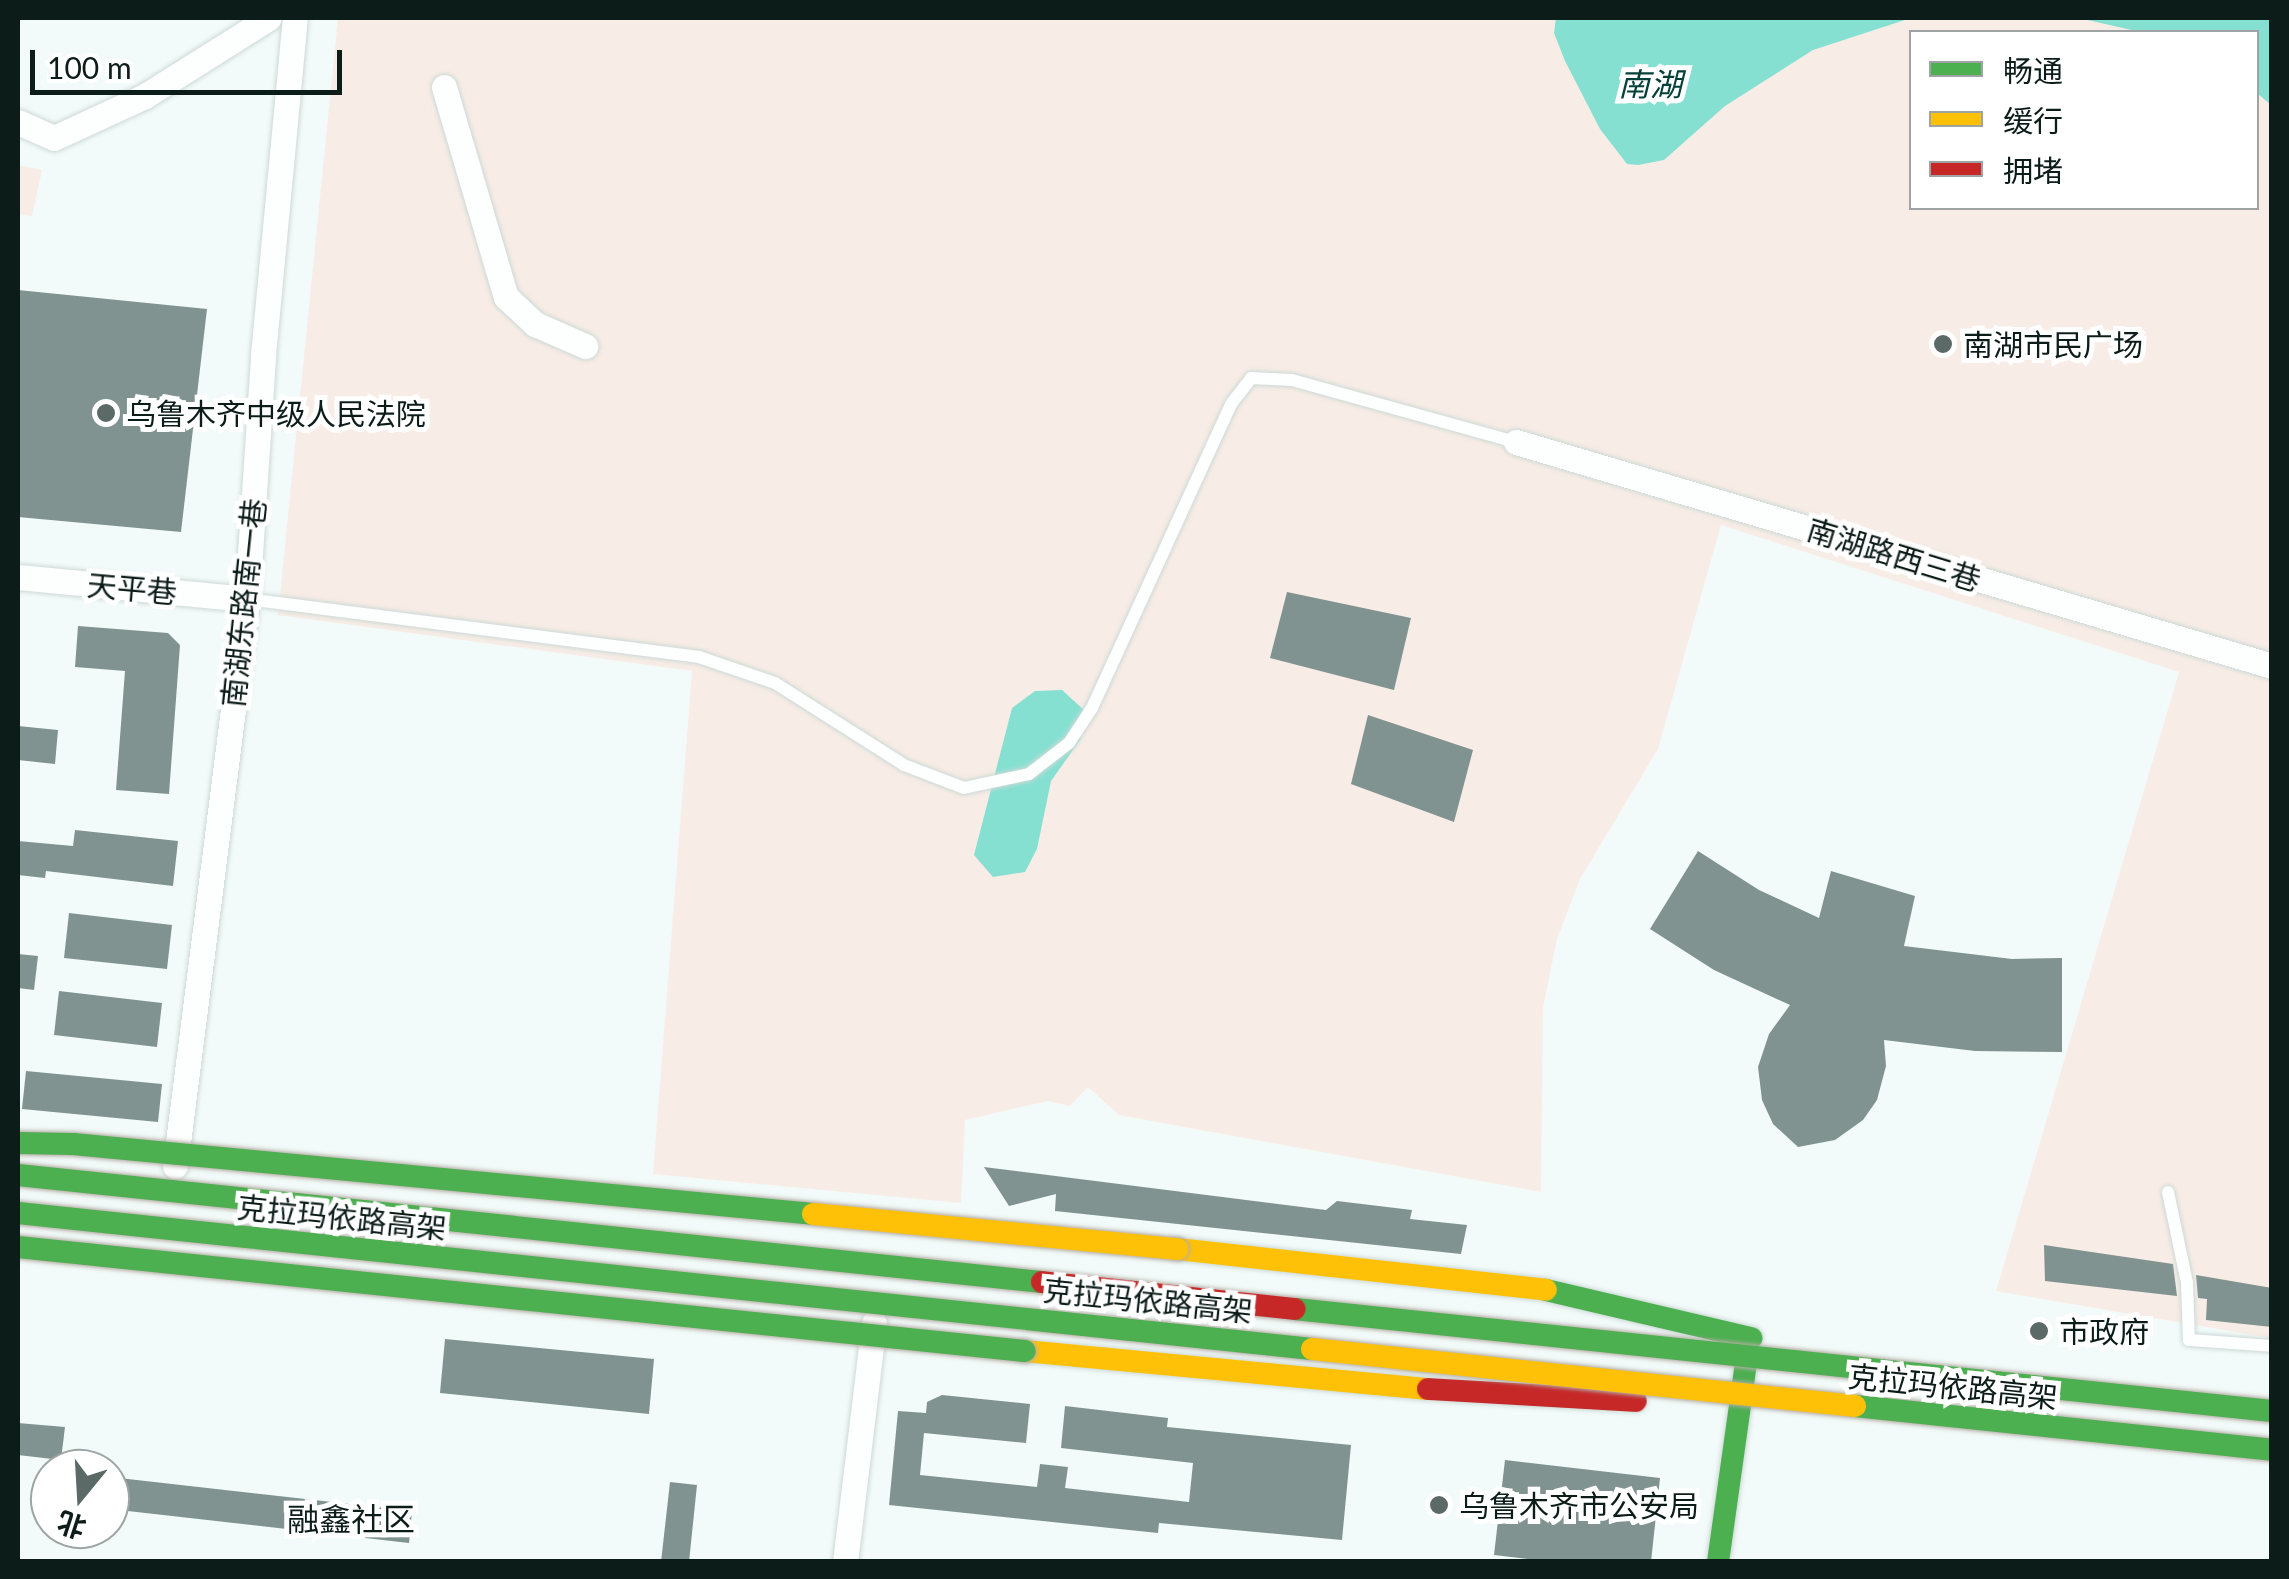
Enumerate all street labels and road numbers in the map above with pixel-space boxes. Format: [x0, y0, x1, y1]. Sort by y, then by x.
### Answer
street label: 南湖东路南一巷 [214, 497, 272, 709]
street label: 南湖路西三巷 [1803, 510, 1985, 598]
street label: 天平巷 [86, 566, 178, 610]
street label: 克拉玛依路高架 [236, 1188, 448, 1246]
street label: 克拉玛依路高架 [1042, 1271, 1254, 1329]
street label: 克拉玛依路高架 [1847, 1357, 2059, 1415]

